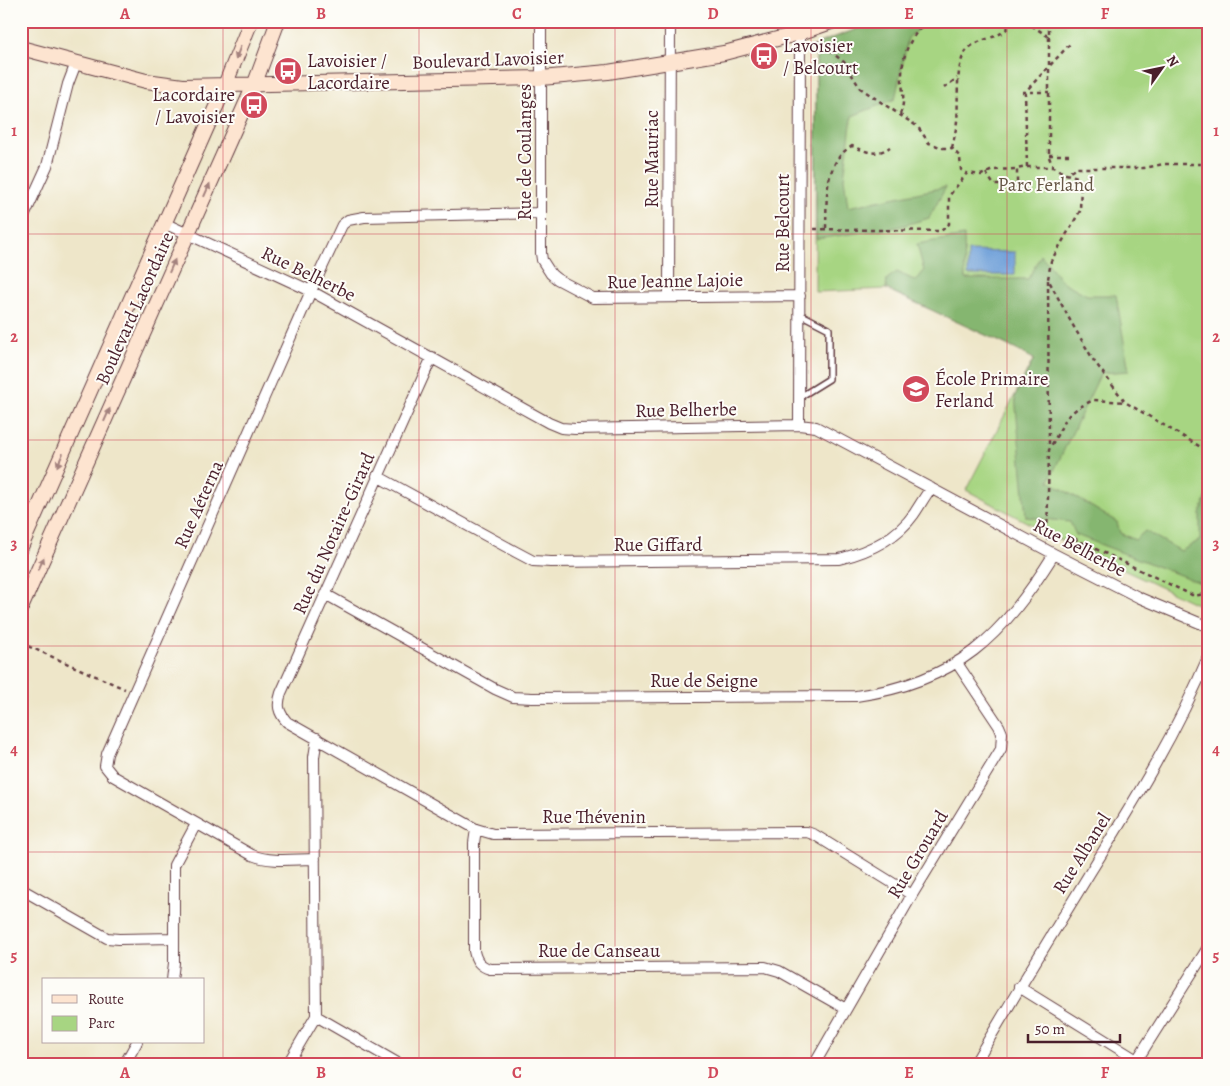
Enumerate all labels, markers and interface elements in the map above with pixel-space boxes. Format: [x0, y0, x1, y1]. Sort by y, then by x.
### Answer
text: A [119, 3, 131, 25]
text: B [316, 3, 326, 25]
text: C [512, 3, 522, 25]
text: D [707, 3, 719, 25]
text: E [904, 3, 914, 25]
text: F [1101, 3, 1110, 25]
place label: Lavoisier / Belcourt [783, 33, 858, 81]
bus stop icon: Lavoisier / Belcourt [749, 41, 779, 71]
north arrow [1138, 42, 1188, 92]
street label: Boulevard Lavoisier [412, 44, 564, 76]
one-way arrow [234, 46, 242, 61]
place label: Lavoisier / Lacordaire [307, 48, 390, 96]
text: N [1162, 52, 1183, 71]
bus stop icon: Lavoisier / Lacordaire [273, 56, 303, 86]
place label: Lacordaire / Lavoisier [152, 82, 235, 130]
street label: Rue de Coulanges [512, 84, 538, 220]
bus stop icon: Lacordaire / Lavoisier [239, 90, 269, 120]
street label: Rue Mauriac [639, 110, 665, 208]
text: 1 [11, 120, 17, 142]
text: 1 [1213, 120, 1219, 142]
park label: Parc Ferland [998, 172, 1095, 198]
street label: Rue Belcourt [770, 174, 796, 272]
one-way arrow [203, 183, 211, 197]
street label: Boulevard Lacordaire [89, 228, 180, 389]
street label: Rue Belherbe [257, 240, 360, 308]
one-way arrow [169, 259, 177, 273]
street label: Rue Jeanne Lajoie [607, 267, 743, 295]
text: 2 [10, 326, 18, 348]
text: 2 [1212, 326, 1220, 348]
place label: École Primaire Ferland [935, 366, 1048, 414]
school or university icon: École Primaire Ferland [901, 374, 931, 404]
street label: Rue Belherbe [635, 396, 737, 424]
one-way arrow [103, 408, 111, 422]
street label: Rue du Notaire-Girard [286, 448, 382, 619]
one-way arrow [55, 453, 63, 467]
street label: Rue Aéterna [168, 456, 230, 553]
street label: Rue Belherbe [1028, 512, 1131, 583]
street label: Rue Giffard [613, 532, 703, 558]
text: 3 [11, 533, 18, 555]
text: 3 [1213, 533, 1220, 555]
one-way arrow [37, 557, 45, 571]
street label: Rue de Seigne [650, 668, 758, 694]
text: 4 [10, 739, 18, 761]
text: 4 [1212, 739, 1220, 761]
street label: Rue Thévenin [542, 804, 646, 830]
street label: Rue Grouard [881, 805, 955, 904]
street label: Rue Albanel [1047, 808, 1117, 899]
street label: Rue de Canseau [538, 938, 661, 964]
text: 5 [11, 945, 18, 967]
text: 5 [1213, 945, 1220, 967]
legend [42, 978, 205, 1044]
text: Route [88, 989, 124, 1009]
scale bar [1028, 1011, 1120, 1043]
text: Parc [88, 1013, 115, 1033]
text: 50 m [1035, 1019, 1065, 1039]
text: A [119, 1062, 131, 1084]
text: B [316, 1062, 326, 1084]
text: C [512, 1062, 522, 1084]
text: D [707, 1062, 719, 1084]
text: E [904, 1062, 914, 1084]
text: F [1101, 1062, 1110, 1084]

